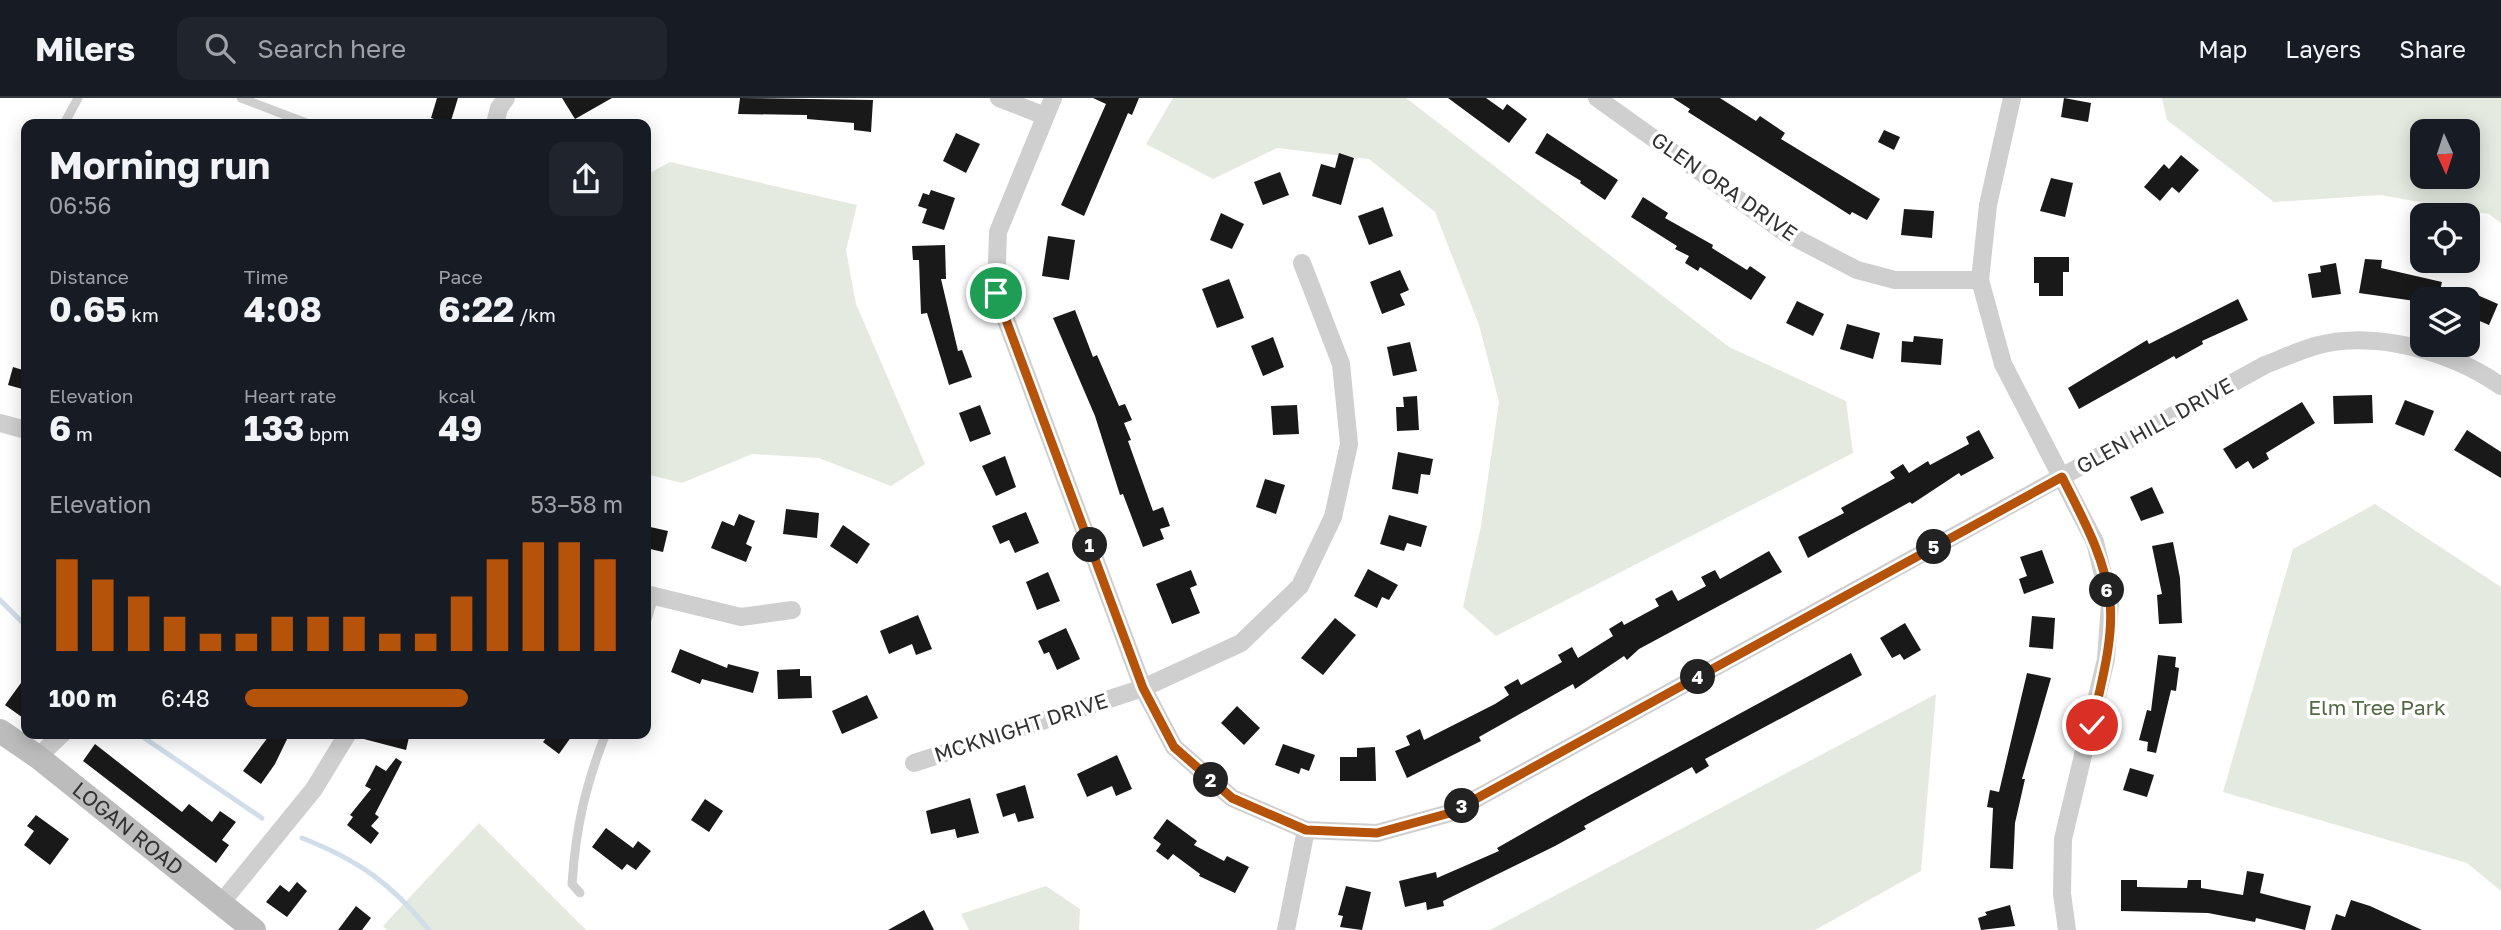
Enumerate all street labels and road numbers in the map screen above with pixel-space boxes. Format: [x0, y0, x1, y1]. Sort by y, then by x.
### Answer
street label: GLEN ORA DRIVE [1647, 126, 1803, 246]
street label: GLEN HILL DRIVE [2072, 371, 2237, 479]
street label: MCKNIGHT DRIVE [931, 687, 1111, 767]
street label: LOGAN ROAD [68, 776, 189, 880]

